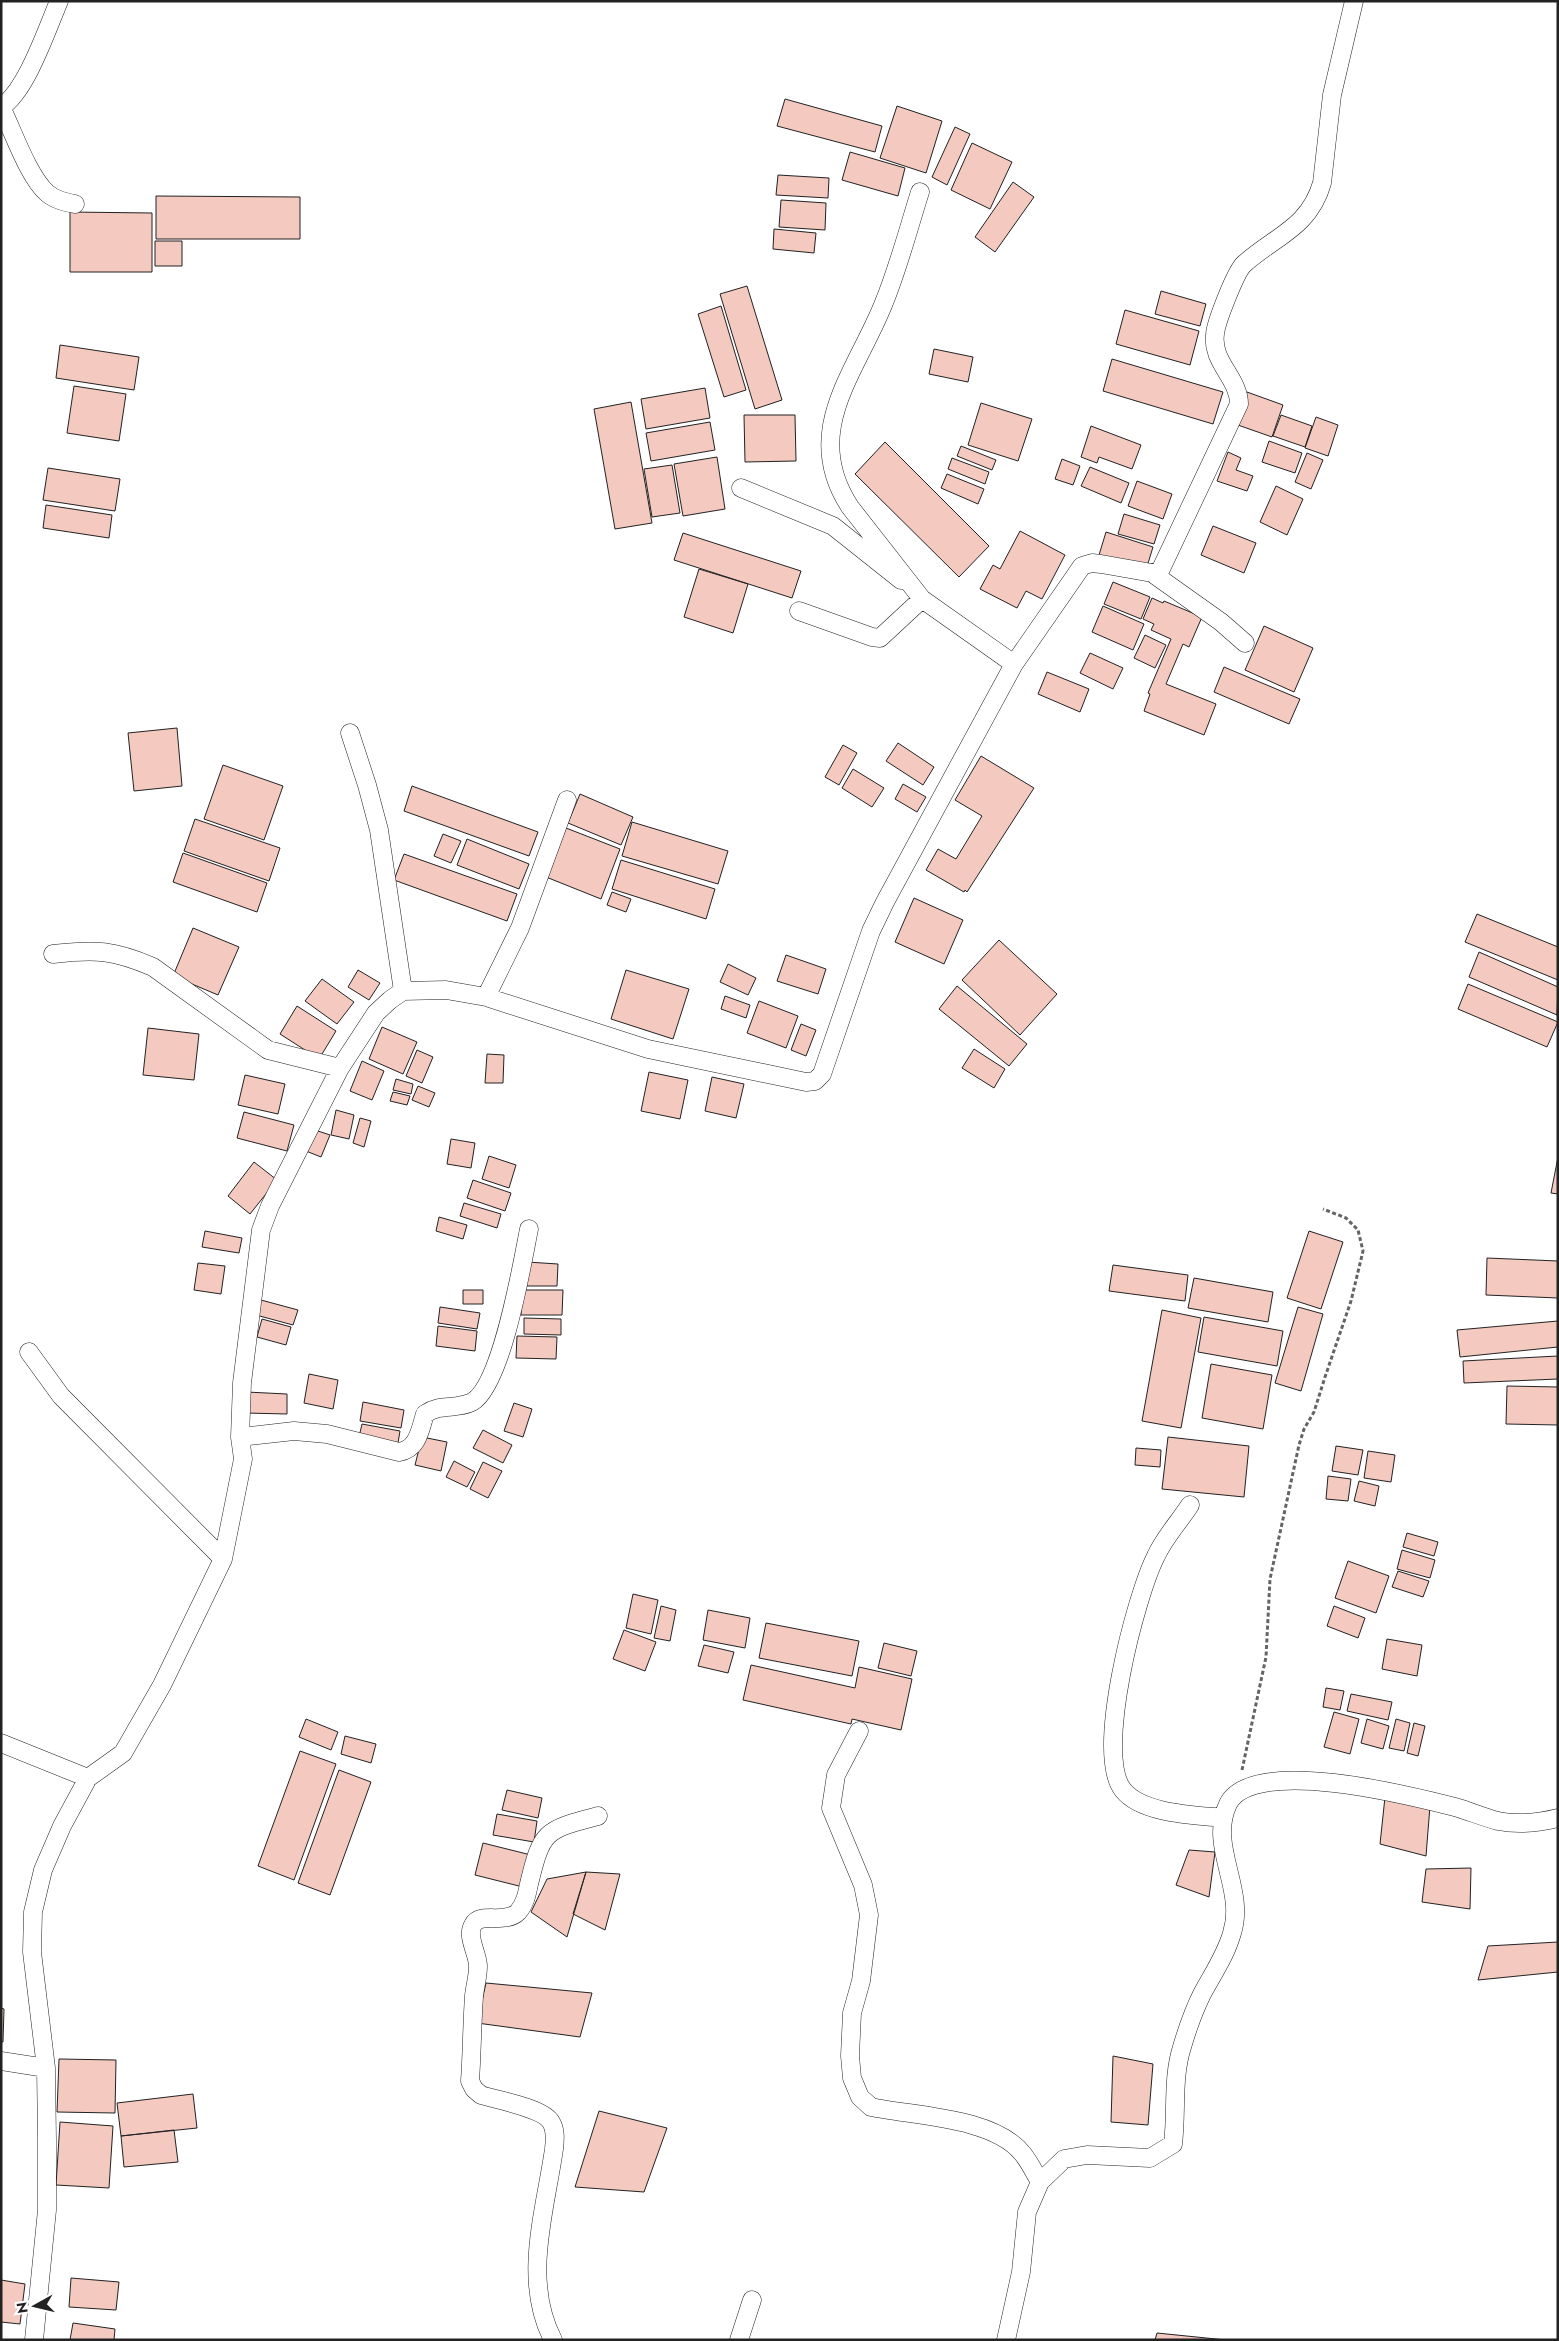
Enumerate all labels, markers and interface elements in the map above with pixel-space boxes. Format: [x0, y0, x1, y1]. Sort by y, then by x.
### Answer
north arrow [10, 2281, 60, 2331]
text: N [11, 2301, 33, 2315]

